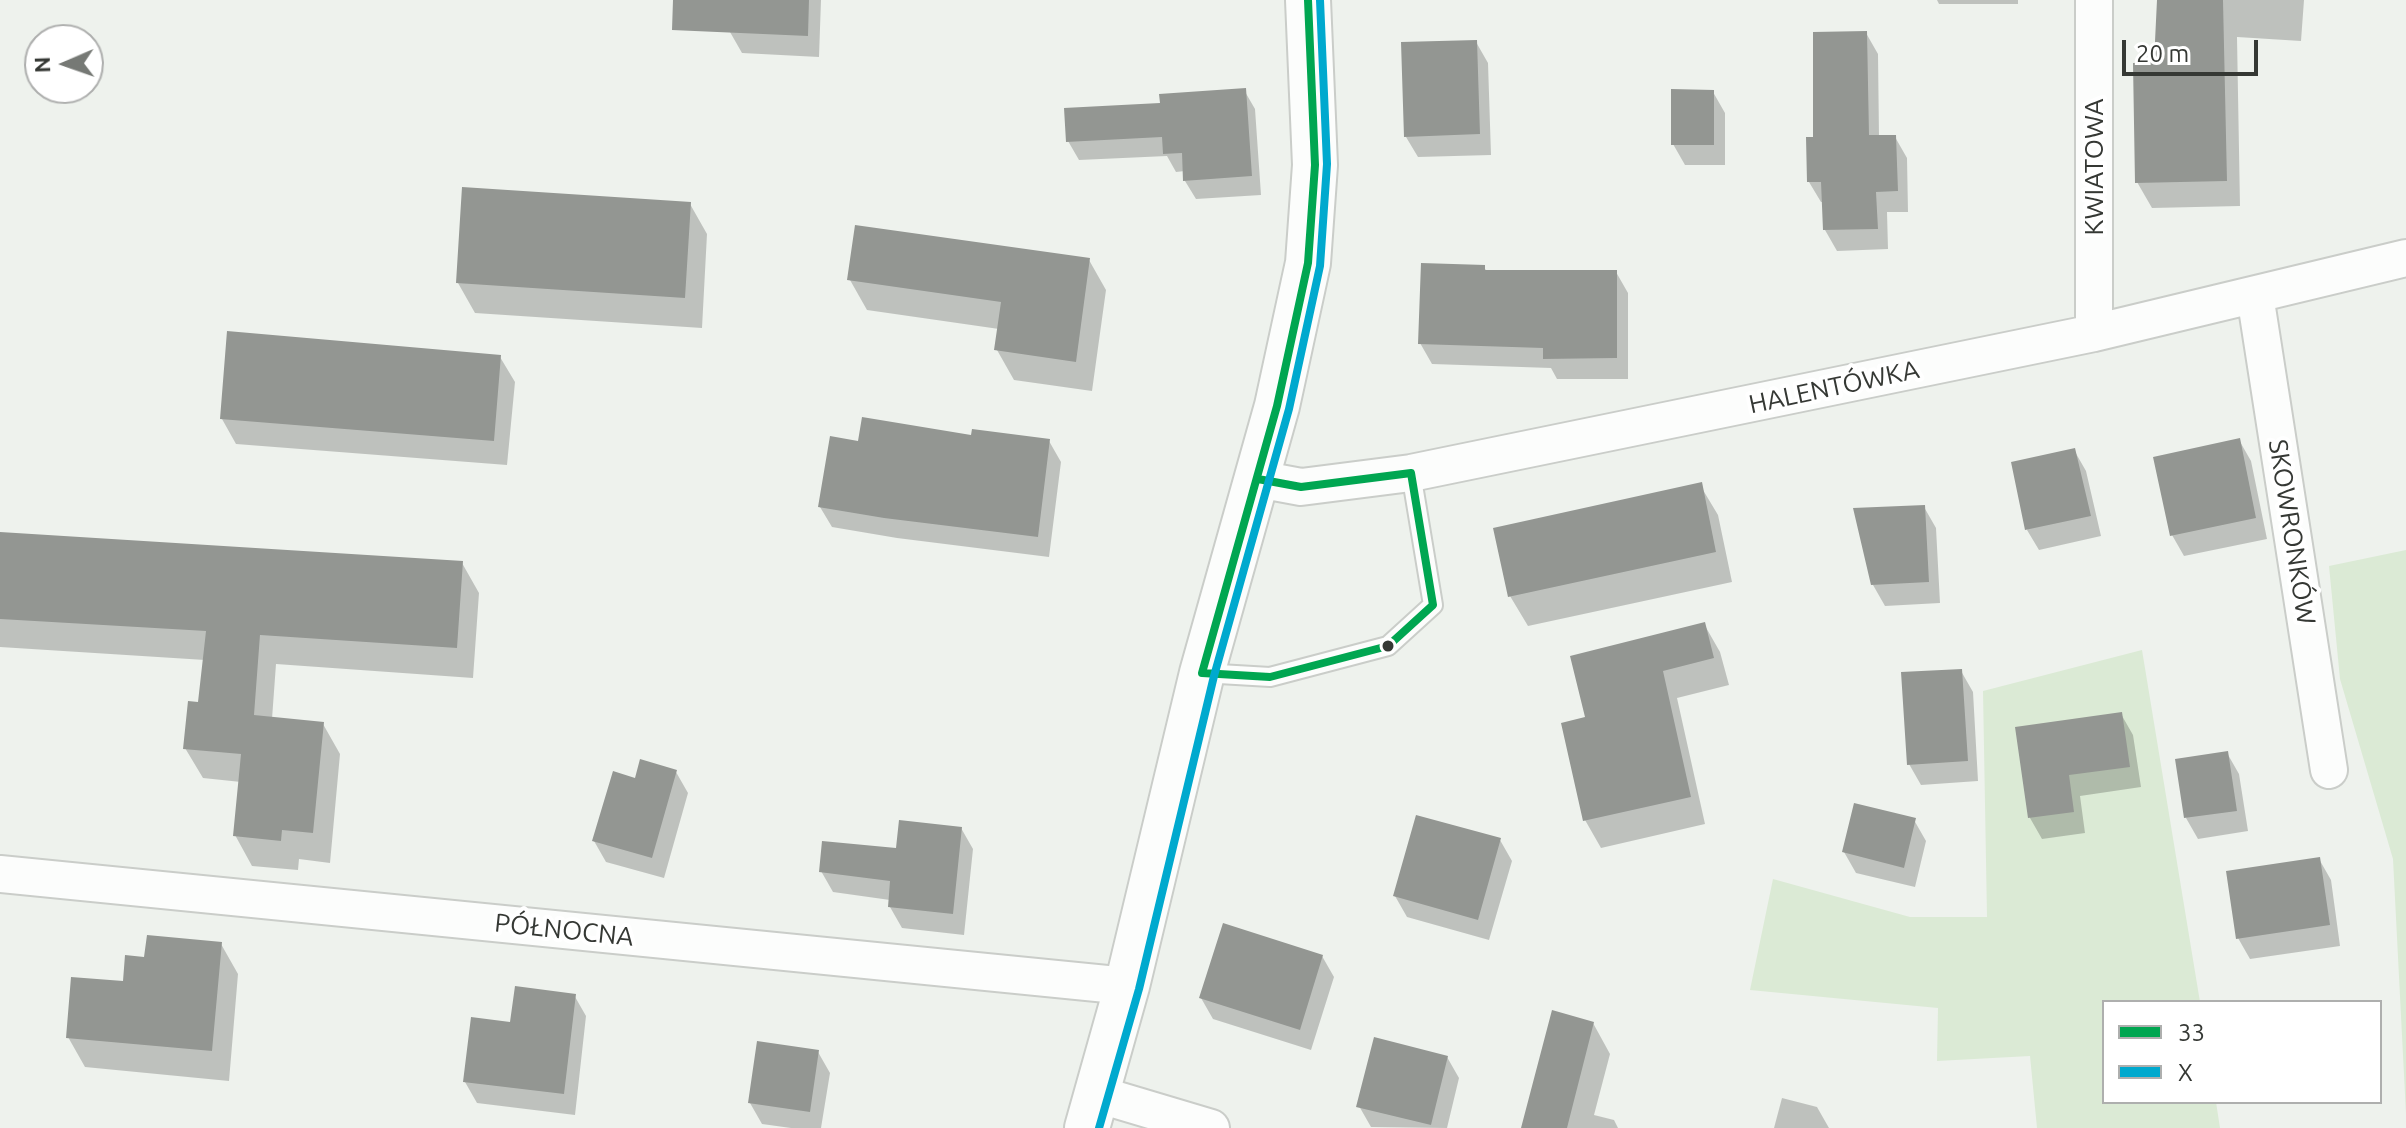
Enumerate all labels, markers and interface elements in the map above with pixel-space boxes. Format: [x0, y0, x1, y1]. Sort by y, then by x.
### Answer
north arrow [24, 24, 104, 104]
scale bar [2126, 24, 2262, 74]
text: 20 m [2136, 40, 2189, 67]
text: N [29, 56, 54, 73]
street label: KWIATOWA [2078, 98, 2110, 236]
street label: HALENTÓWKA [1746, 354, 1922, 420]
street label: SKOWRONKÓW [2262, 437, 2322, 627]
unlabelled marker [1380, 638, 1396, 654]
street label: PÓŁNOCNA [493, 907, 635, 953]
legend [2102, 1000, 2382, 1104]
text: 33 [2178, 1019, 2205, 1046]
text: X [2178, 1059, 2193, 1086]

